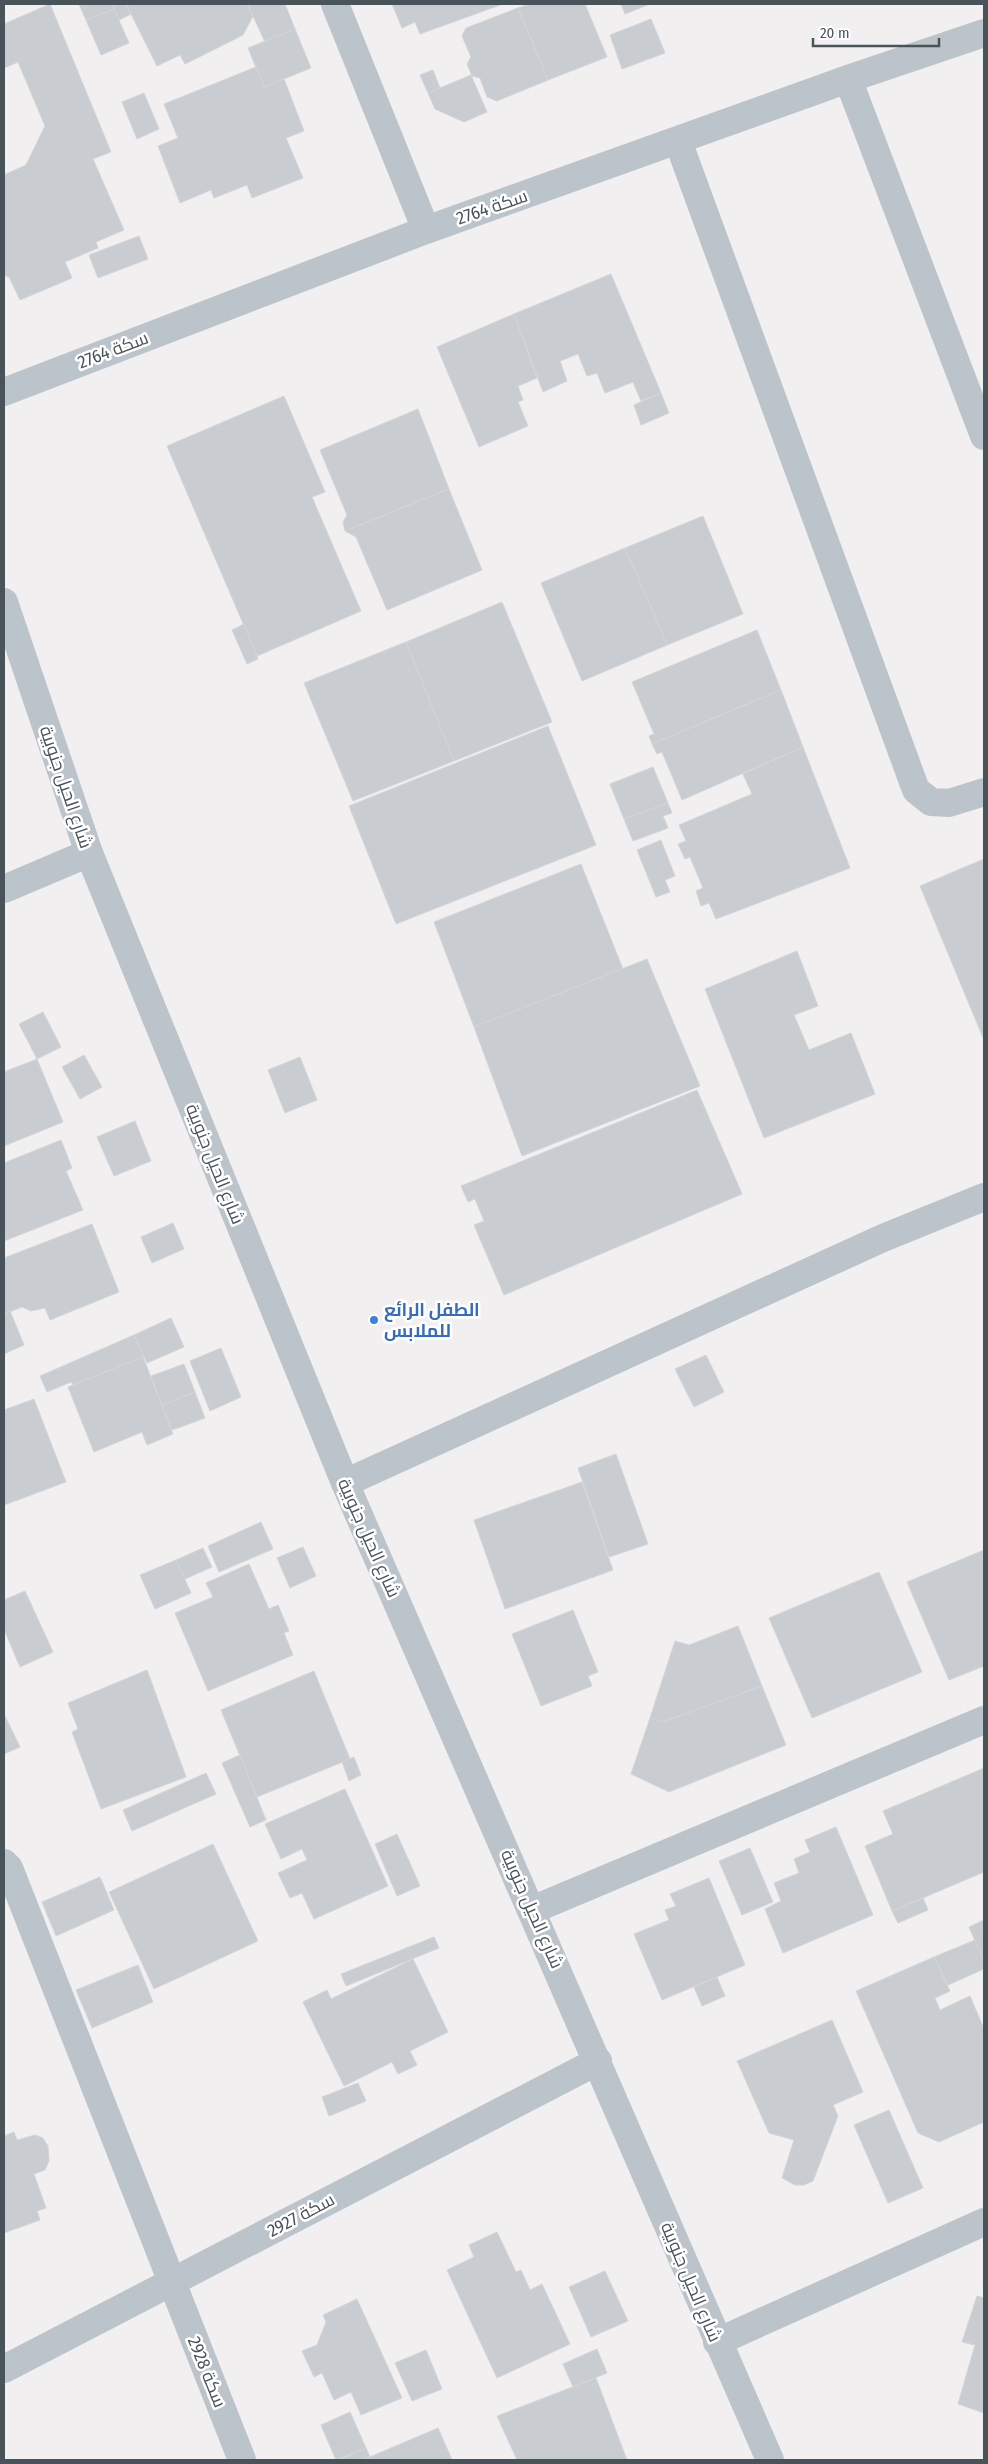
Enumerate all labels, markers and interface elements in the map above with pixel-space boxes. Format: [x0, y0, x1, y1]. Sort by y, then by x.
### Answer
scale bar [813, 15, 939, 47]
text: 20 m [820, 24, 850, 42]
street label: سكة 2764 [454, 185, 530, 229]
street label: سكة 2764 [75, 327, 151, 373]
street label: شارع الحيل جنوبية [34, 723, 97, 851]
street label: شارع الحيل جنوبية [180, 1101, 249, 1228]
place label: الطفل الرائع للملابس [384, 1299, 480, 1342]
marker: الطفل الرائع للملابس [368, 1314, 380, 1326]
street label: شارع الحيل جنوبية [332, 1475, 405, 1601]
street label: شارع الحيل جنوبية [495, 1846, 568, 1972]
street label: سكة 2927 [264, 2188, 338, 2242]
street label: شارع الحيل جنوبية [655, 2219, 726, 2346]
street label: سكة 2928 [183, 2333, 231, 2411]

